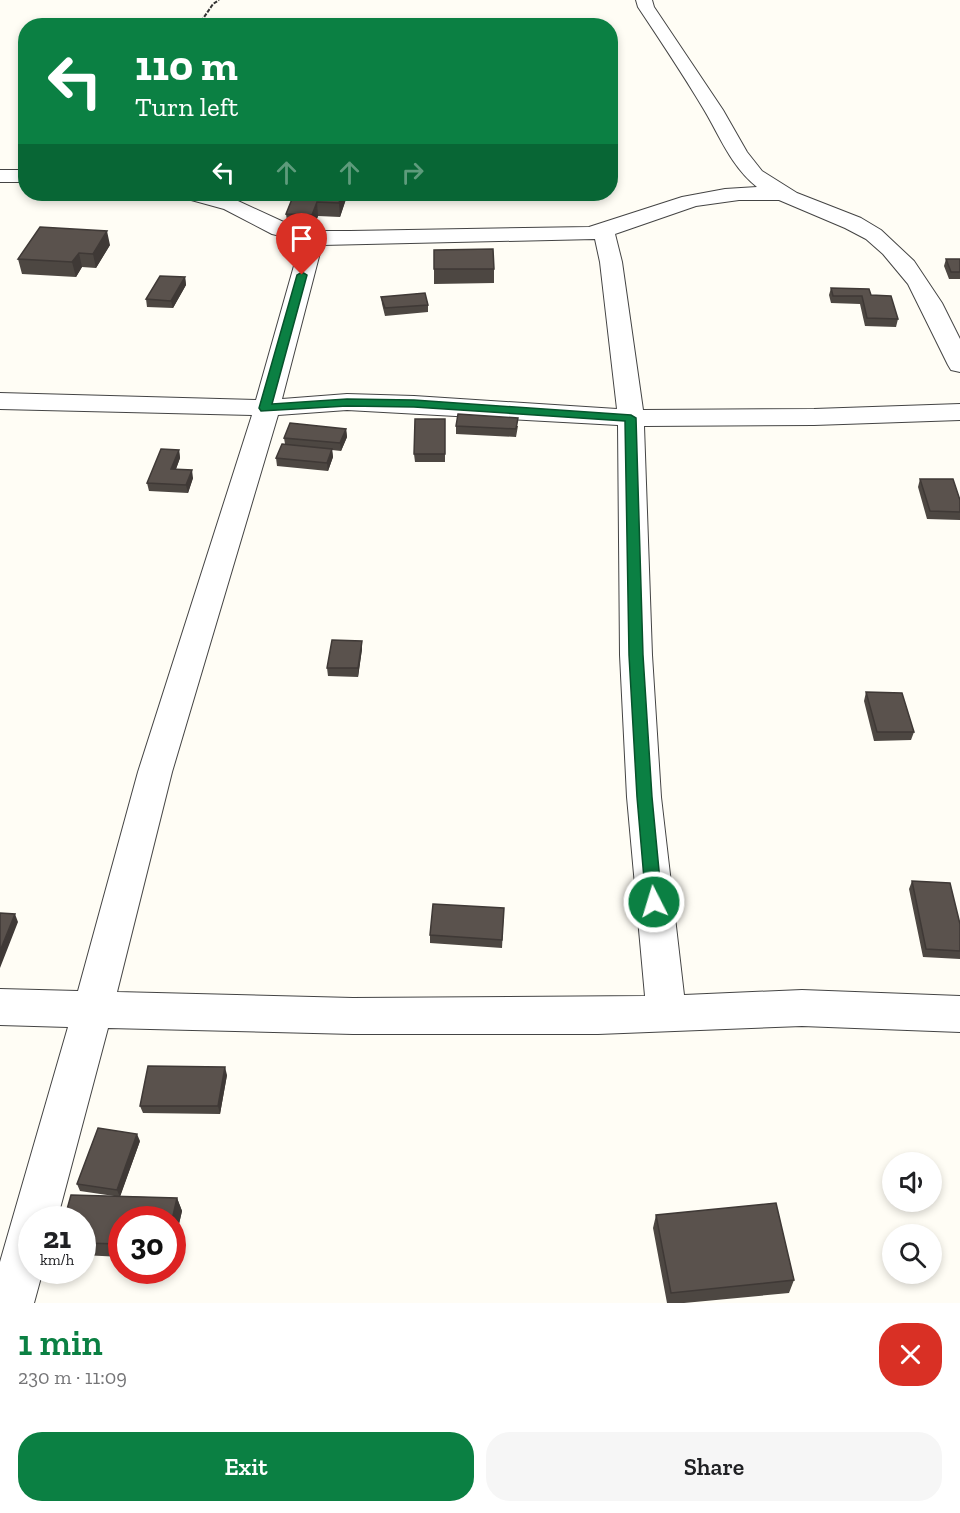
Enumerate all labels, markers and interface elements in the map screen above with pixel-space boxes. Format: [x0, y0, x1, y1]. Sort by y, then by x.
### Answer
text: 110 m [135, 40, 238, 91]
icon: left [36, 42, 114, 120]
text: Turn left [135, 91, 238, 123]
icon: left [207, 156, 240, 189]
icon: ahead [270, 156, 303, 189]
icon: ahead [333, 156, 366, 189]
icon: right [396, 156, 429, 189]
pin [276, 213, 327, 275]
icon: arrive [285, 222, 318, 255]
position arrow [622, 870, 686, 934]
map controls [882, 1152, 942, 1284]
button: sound [882, 1152, 942, 1212]
speed limit sign: 30 [108, 1206, 186, 1284]
text: 21 [43, 1220, 71, 1256]
button: search [882, 1224, 942, 1284]
text: km/h [40, 1251, 74, 1269]
text: 1 min [18, 1321, 103, 1364]
button: close [879, 1323, 942, 1386]
text: 230 m · 11:09 [18, 1365, 127, 1389]
button: Exit [18, 1432, 474, 1501]
button: Share [486, 1432, 942, 1501]

